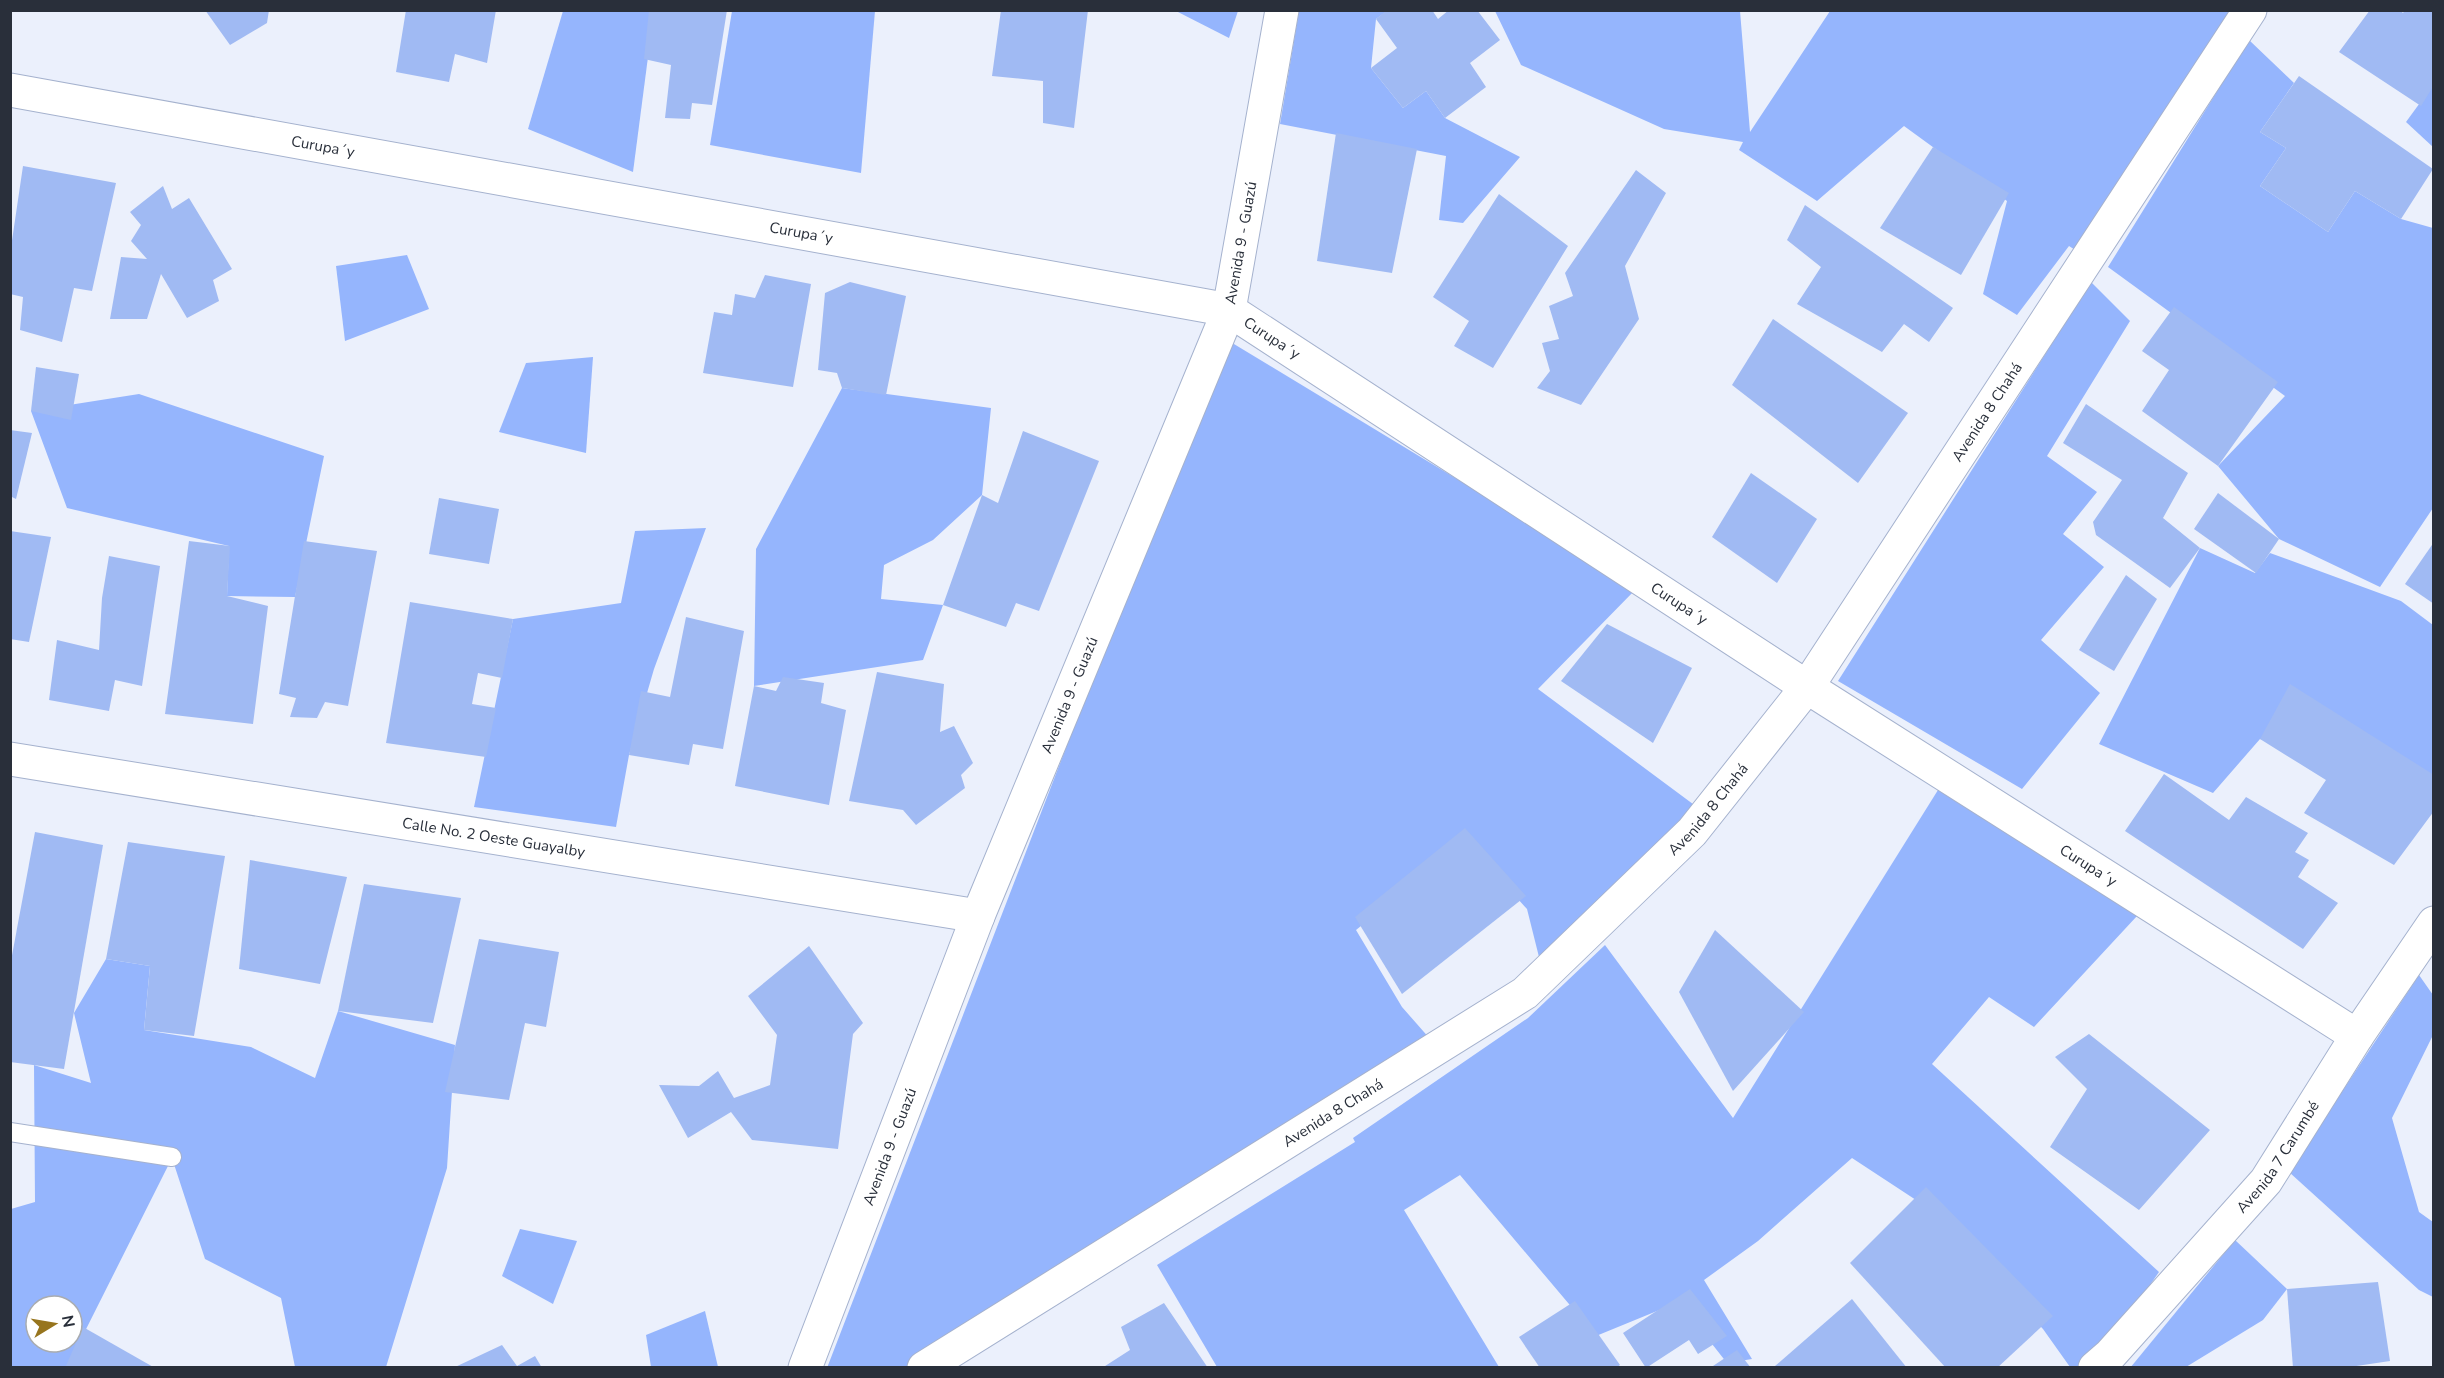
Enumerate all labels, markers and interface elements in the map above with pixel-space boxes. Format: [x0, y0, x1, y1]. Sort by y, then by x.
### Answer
street label: Curupa´y [290, 131, 357, 162]
street label: Avenida 9 - Guazú [1220, 180, 1262, 306]
street label: Curupa´y [768, 217, 835, 248]
street label: Curupa´y [1240, 312, 1305, 364]
street label: Avenida 8 Chahá [1947, 359, 2027, 466]
street label: Curupa´y [1647, 578, 1712, 630]
street label: Avenida 9 - Guazú [1036, 634, 1103, 757]
street label: Avenida 8 Chahá [1664, 759, 1753, 860]
street label: Calle No. 2 Oeste Guayalby [401, 813, 587, 862]
street label: Curupa´y [2056, 840, 2121, 891]
street label: Avenida 8 Chahá [1279, 1074, 1387, 1152]
street label: Avenida 9 - Guazú [858, 1085, 921, 1208]
street label: Avenida 7 Carumbé [2232, 1097, 2324, 1217]
north arrow [24, 1294, 84, 1354]
text: N [56, 1313, 80, 1329]

